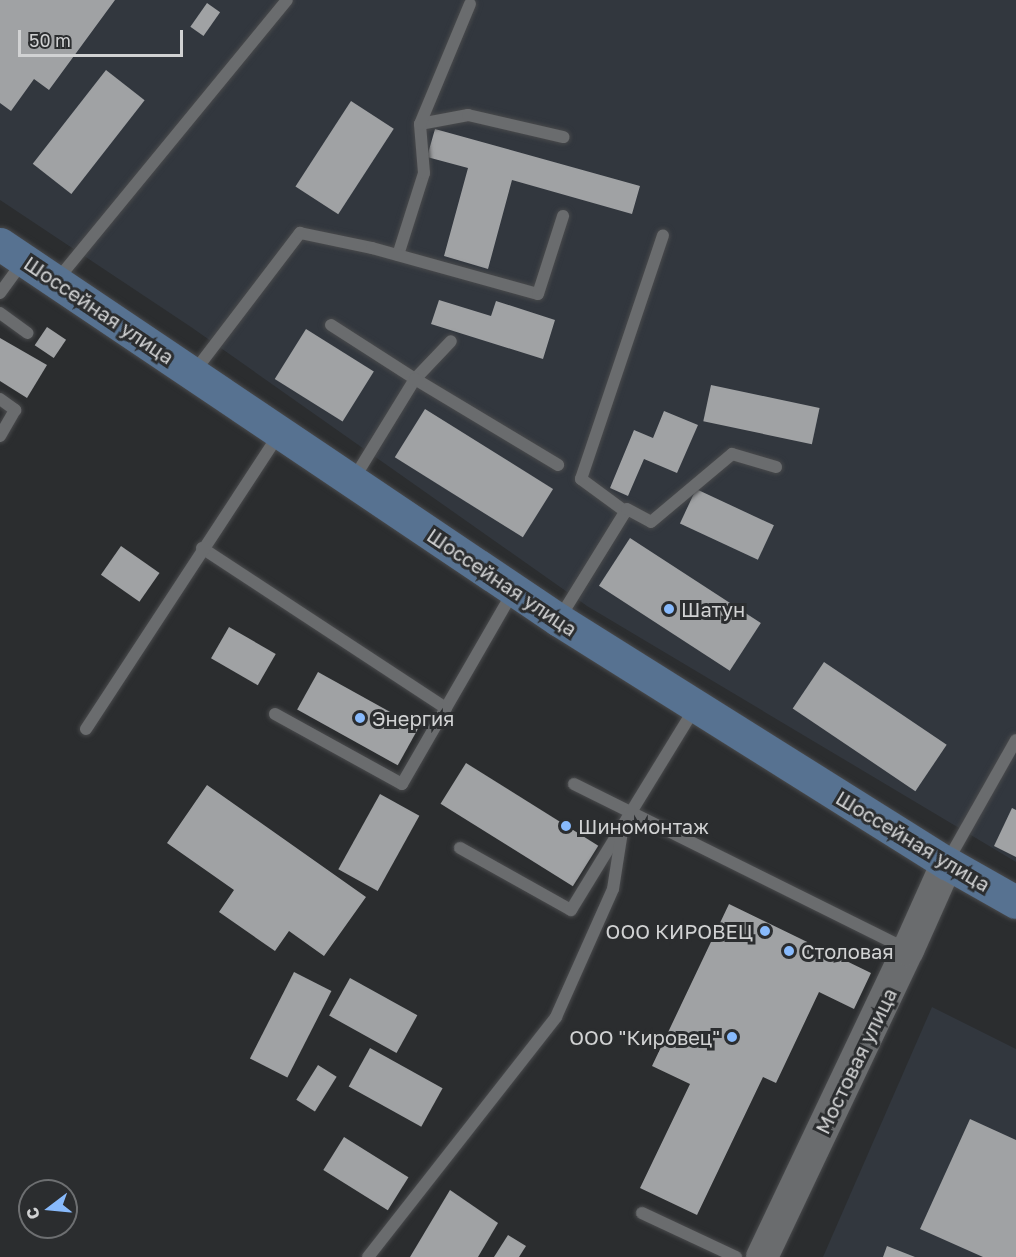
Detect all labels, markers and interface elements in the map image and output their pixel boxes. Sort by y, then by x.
scale bar [21,18,186,56]
text: 50 m [29,29,71,51]
street label: Шоссейная улица [20,251,178,369]
street label: Шоссейная улица [423,523,581,641]
place label: Шатун [681,597,745,621]
marker: Шатун [662,602,676,616]
place label: Энергия [372,706,454,730]
marker: Энергия [353,711,367,725]
street label: Шоссейная улица [832,786,994,896]
place label: Шиномонтаж [578,814,709,838]
marker: Шиномонтаж [559,819,573,833]
place label: ООО КИРОВЕЦ [606,919,753,943]
marker: ООО КИРОВЕЦ [758,924,772,938]
place label: Столовая [801,939,894,963]
marker: Столовая [782,944,796,958]
street label: Мостовая улица [810,984,902,1138]
place label: ООО "Кировец" [569,1025,720,1049]
marker: ООО "Кировец" [725,1030,739,1044]
north arrow [18,1179,78,1239]
text: С [21,1205,44,1222]

